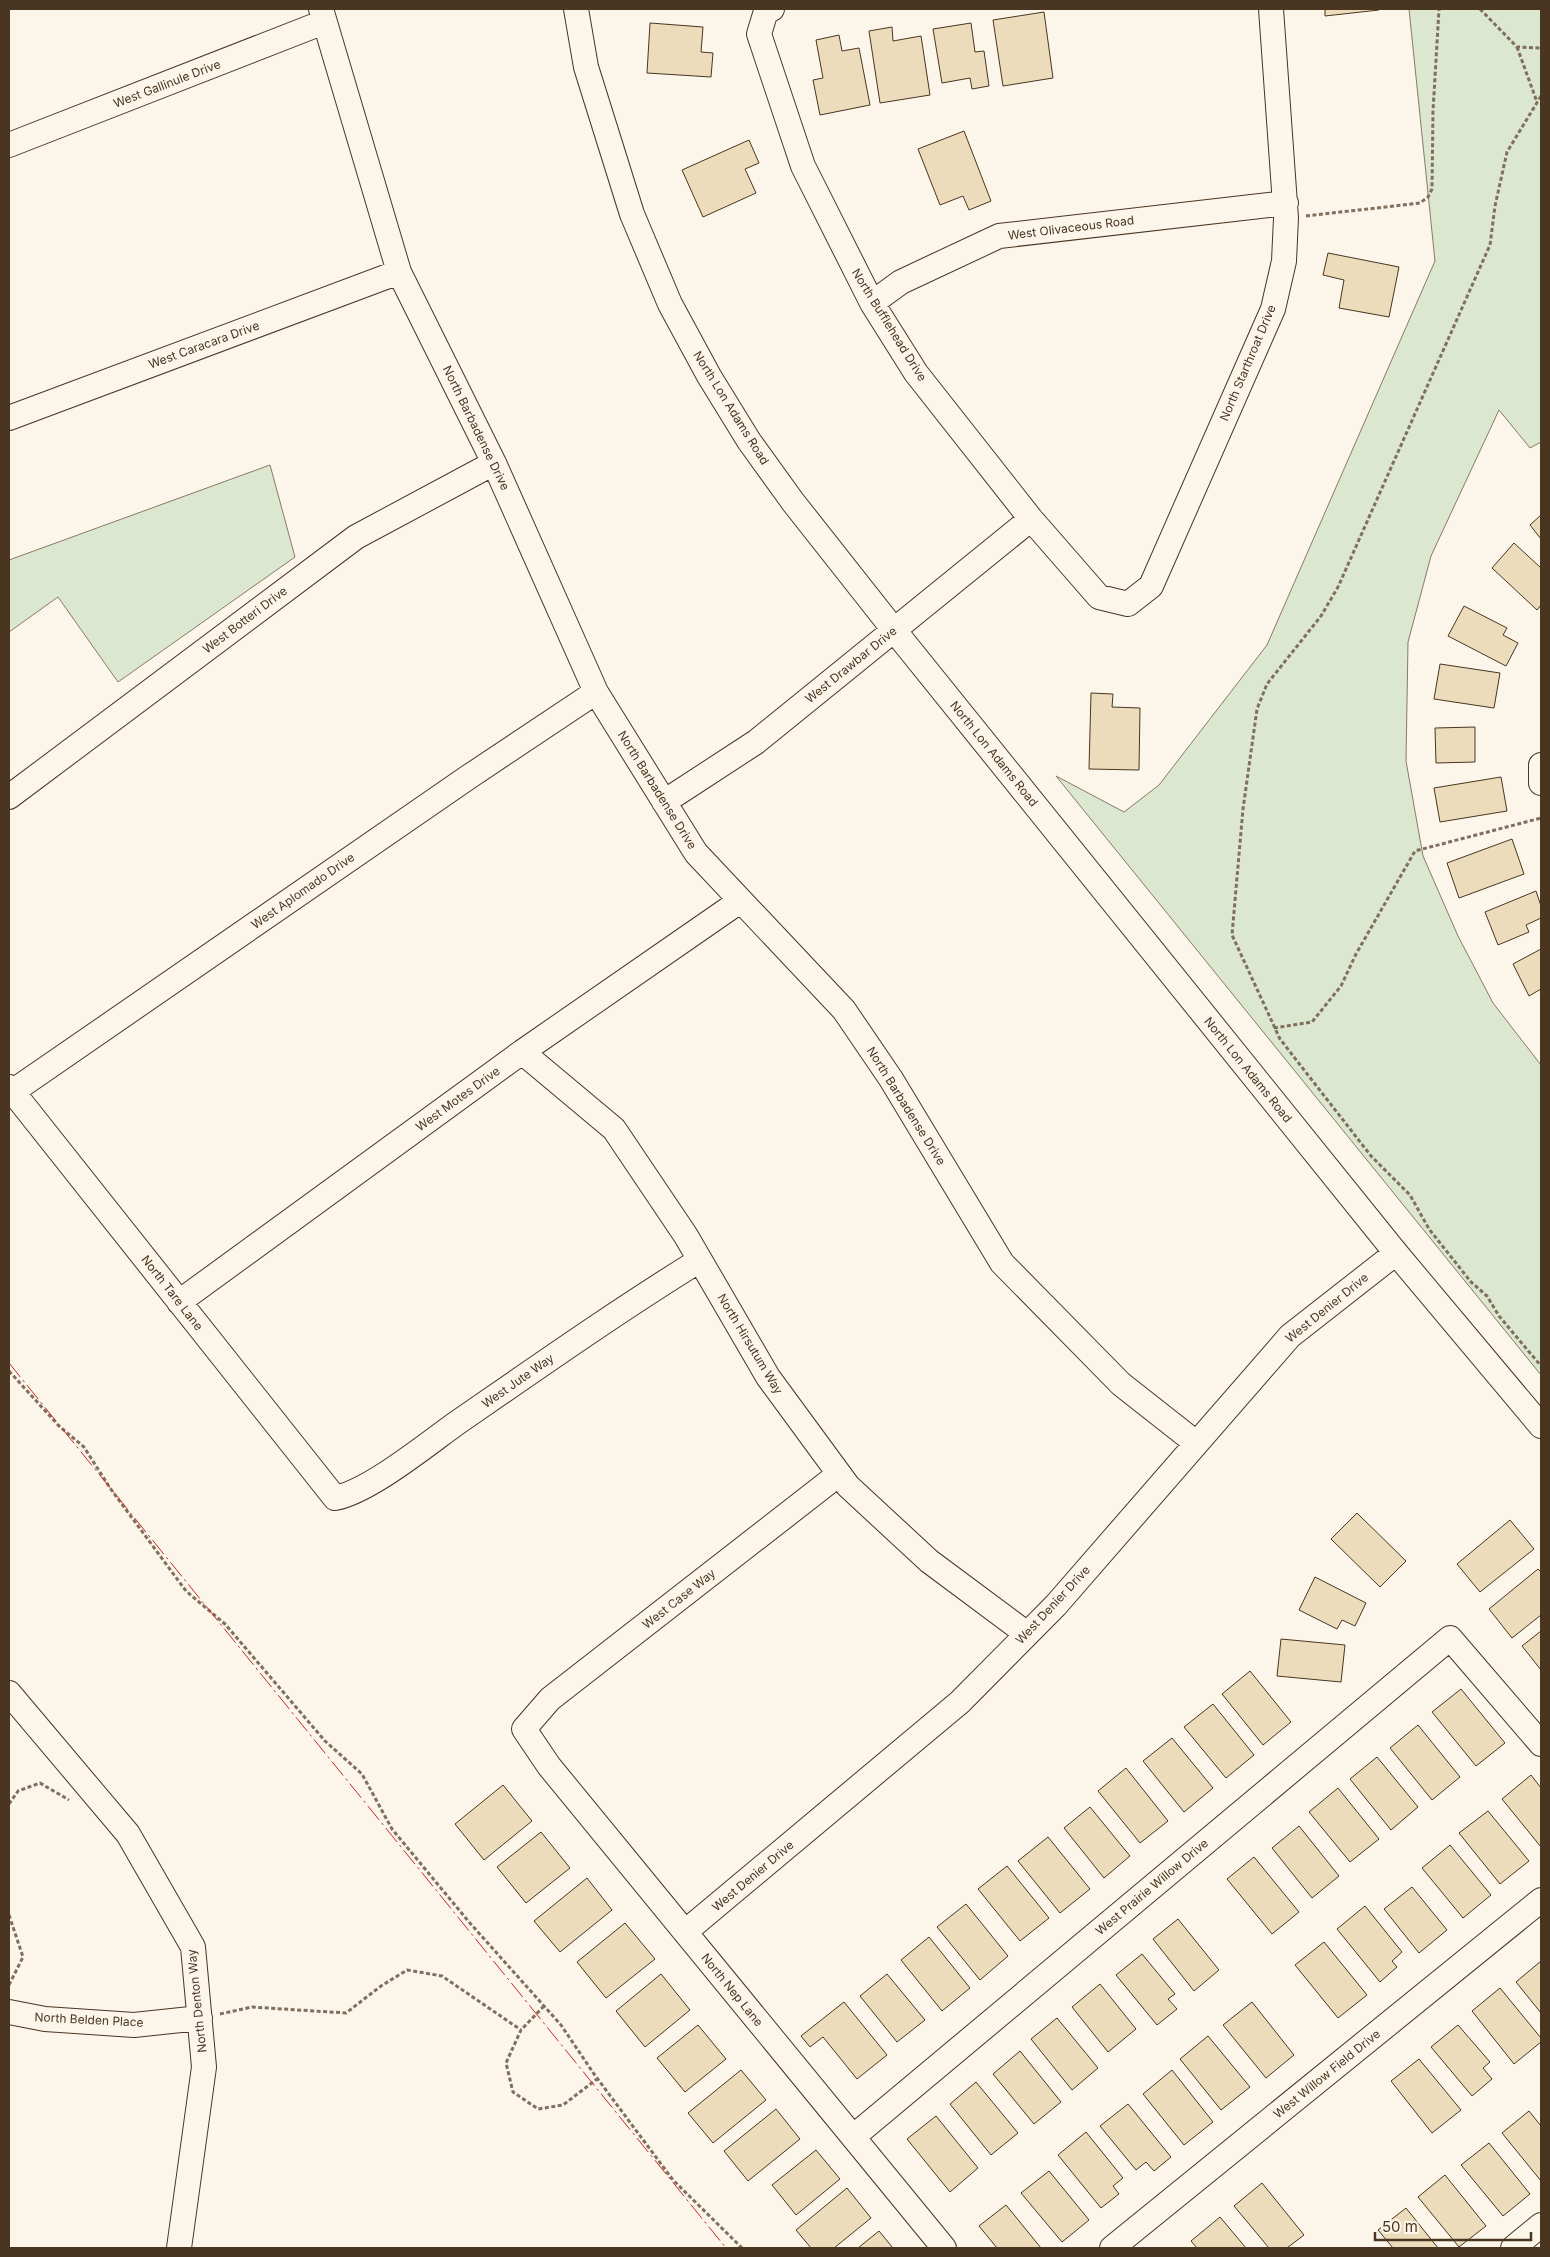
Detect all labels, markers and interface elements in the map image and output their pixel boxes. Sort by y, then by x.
street label: West Gallinule Drive [111,56,222,111]
street label: West Olivaceous Road [1007,212,1135,243]
street label: North Bufflehead Drive [849,266,930,384]
street label: North Starthroat Drive [1216,302,1279,423]
street label: West Caracara Drive [146,318,261,372]
street label: North Lon Adams Road [690,348,773,467]
street label: North Barbadense Drive [440,363,513,493]
street label: West Botteri Drive [199,583,290,656]
street label: West Drawbar Drive [802,623,899,706]
street label: North Lon Adams Road [947,698,1042,809]
street label: North Barbadense Drive [615,728,700,852]
street label: West Aplomado Drive [248,849,357,932]
street label: North Lon Adams Road [1201,1014,1296,1125]
street label: North Barbadense Drive [864,1044,949,1168]
street label: West Motes Drive [413,1063,503,1134]
street label: North Tare Lane [138,1252,206,1333]
street label: West Denier Drive [1282,1270,1371,1346]
street label: North Hirsutum Way [715,1291,786,1397]
street label: West Jute Way [479,1350,557,1411]
street label: West Denier Drive [1012,1562,1093,1647]
street label: West Case Way [639,1565,718,1632]
street label: West Prairie Willow Drive [1092,1835,1211,1938]
street label: West Denier Drive [709,1837,797,1914]
street label: North Denton Way [184,1948,209,2054]
street label: North Nep Lane [698,1950,766,2029]
street label: North Belden Place [34,2009,144,2030]
street label: West Willow Field Drive [1270,2026,1383,2121]
scale bar [1375,2210,1531,2242]
text: 50 m [1382,2217,1418,2236]

